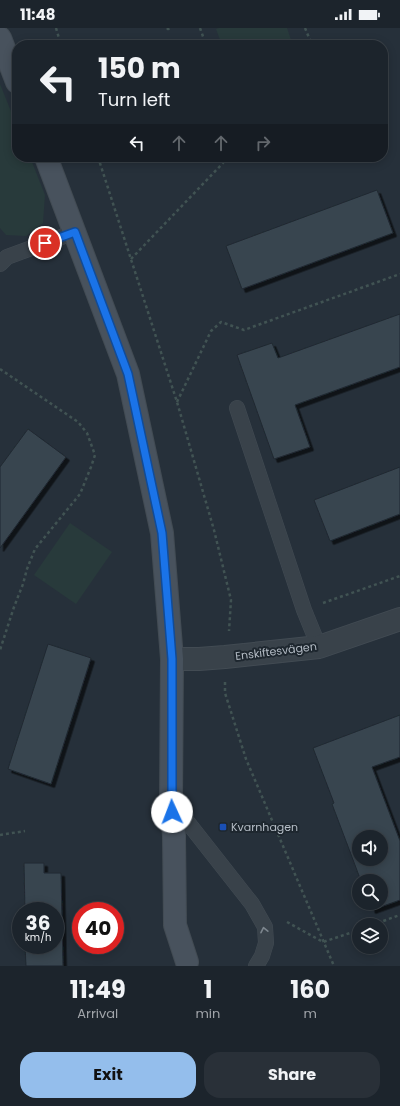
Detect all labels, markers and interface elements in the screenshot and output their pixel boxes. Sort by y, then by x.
text: 11:48 [20,4,55,25]
text: 150 m [98,49,181,88]
icon: left [32,56,84,108]
text: Turn left [98,87,170,112]
icon: left [126,132,148,154]
icon: ahead [168,132,190,154]
icon: ahead [210,132,232,154]
icon: right [252,132,274,154]
pin [28,226,62,260]
icon: arrive [34,232,56,254]
street label: Enskiftesvägen [234,638,318,664]
position arrow [151,791,193,833]
place label: Kvarnhagen [231,819,298,835]
marker: Kvarnhagen [218,822,228,832]
map controls [352,830,388,954]
button: sound [352,830,388,866]
button: search [352,874,388,910]
speed limit sign: 40 [72,902,124,954]
text: 36 [26,909,50,937]
button: layers [352,918,388,954]
one-way arrow [261,926,269,933]
text: km/h [25,930,51,945]
text: 11:49 [70,973,126,1006]
text: 1 [203,973,212,1006]
text: 160 [290,973,330,1006]
text: Arrival [77,1004,118,1023]
text: min [195,1004,220,1023]
text: m [303,1004,317,1023]
button: Exit [20,1052,196,1098]
button: Share [204,1052,380,1098]

